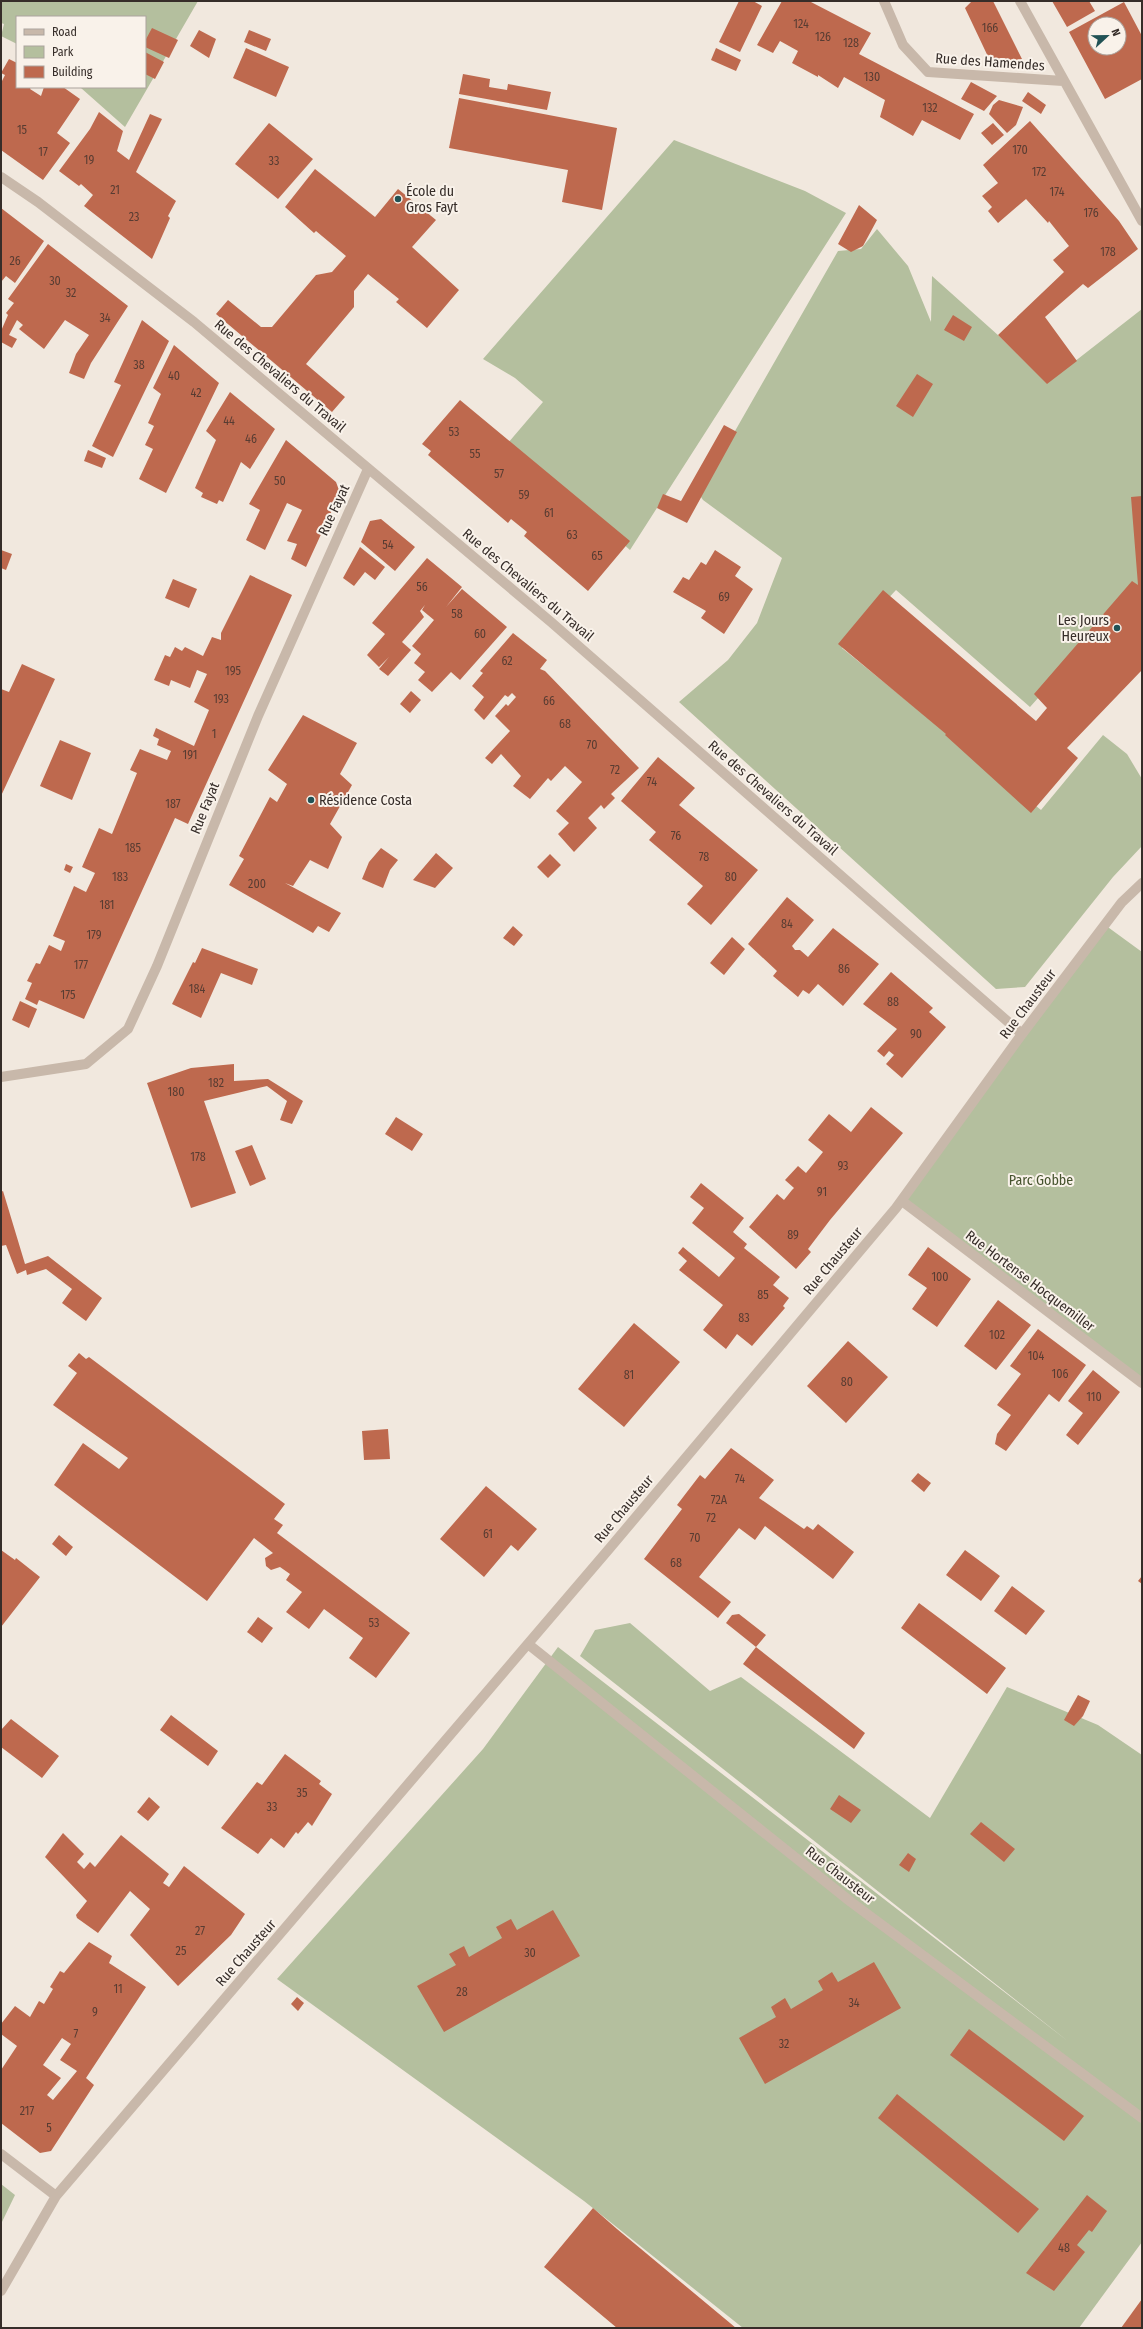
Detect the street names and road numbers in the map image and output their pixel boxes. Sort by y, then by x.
street label: Rue des Hamendes [935,50,1045,74]
street label: Rue des Chevaliers du Travail [211,316,349,436]
street label: Rue Fayat [315,481,353,538]
street label: Rue des Chevaliers du Travail [459,525,597,645]
street label: Rue des Chevaliers du Travail [705,737,842,859]
street label: Rue Fayat [187,779,223,836]
street label: Rue Chausteur [996,966,1060,1042]
street label: Rue Chausteur [800,1224,866,1298]
street label: Rue Hortense Hocquemiller [962,1227,1098,1335]
street label: Rue Chausteur [591,1472,657,1546]
street label: Rue Chausteur [802,1843,878,1907]
street label: Rue Chausteur [212,1916,280,1990]

